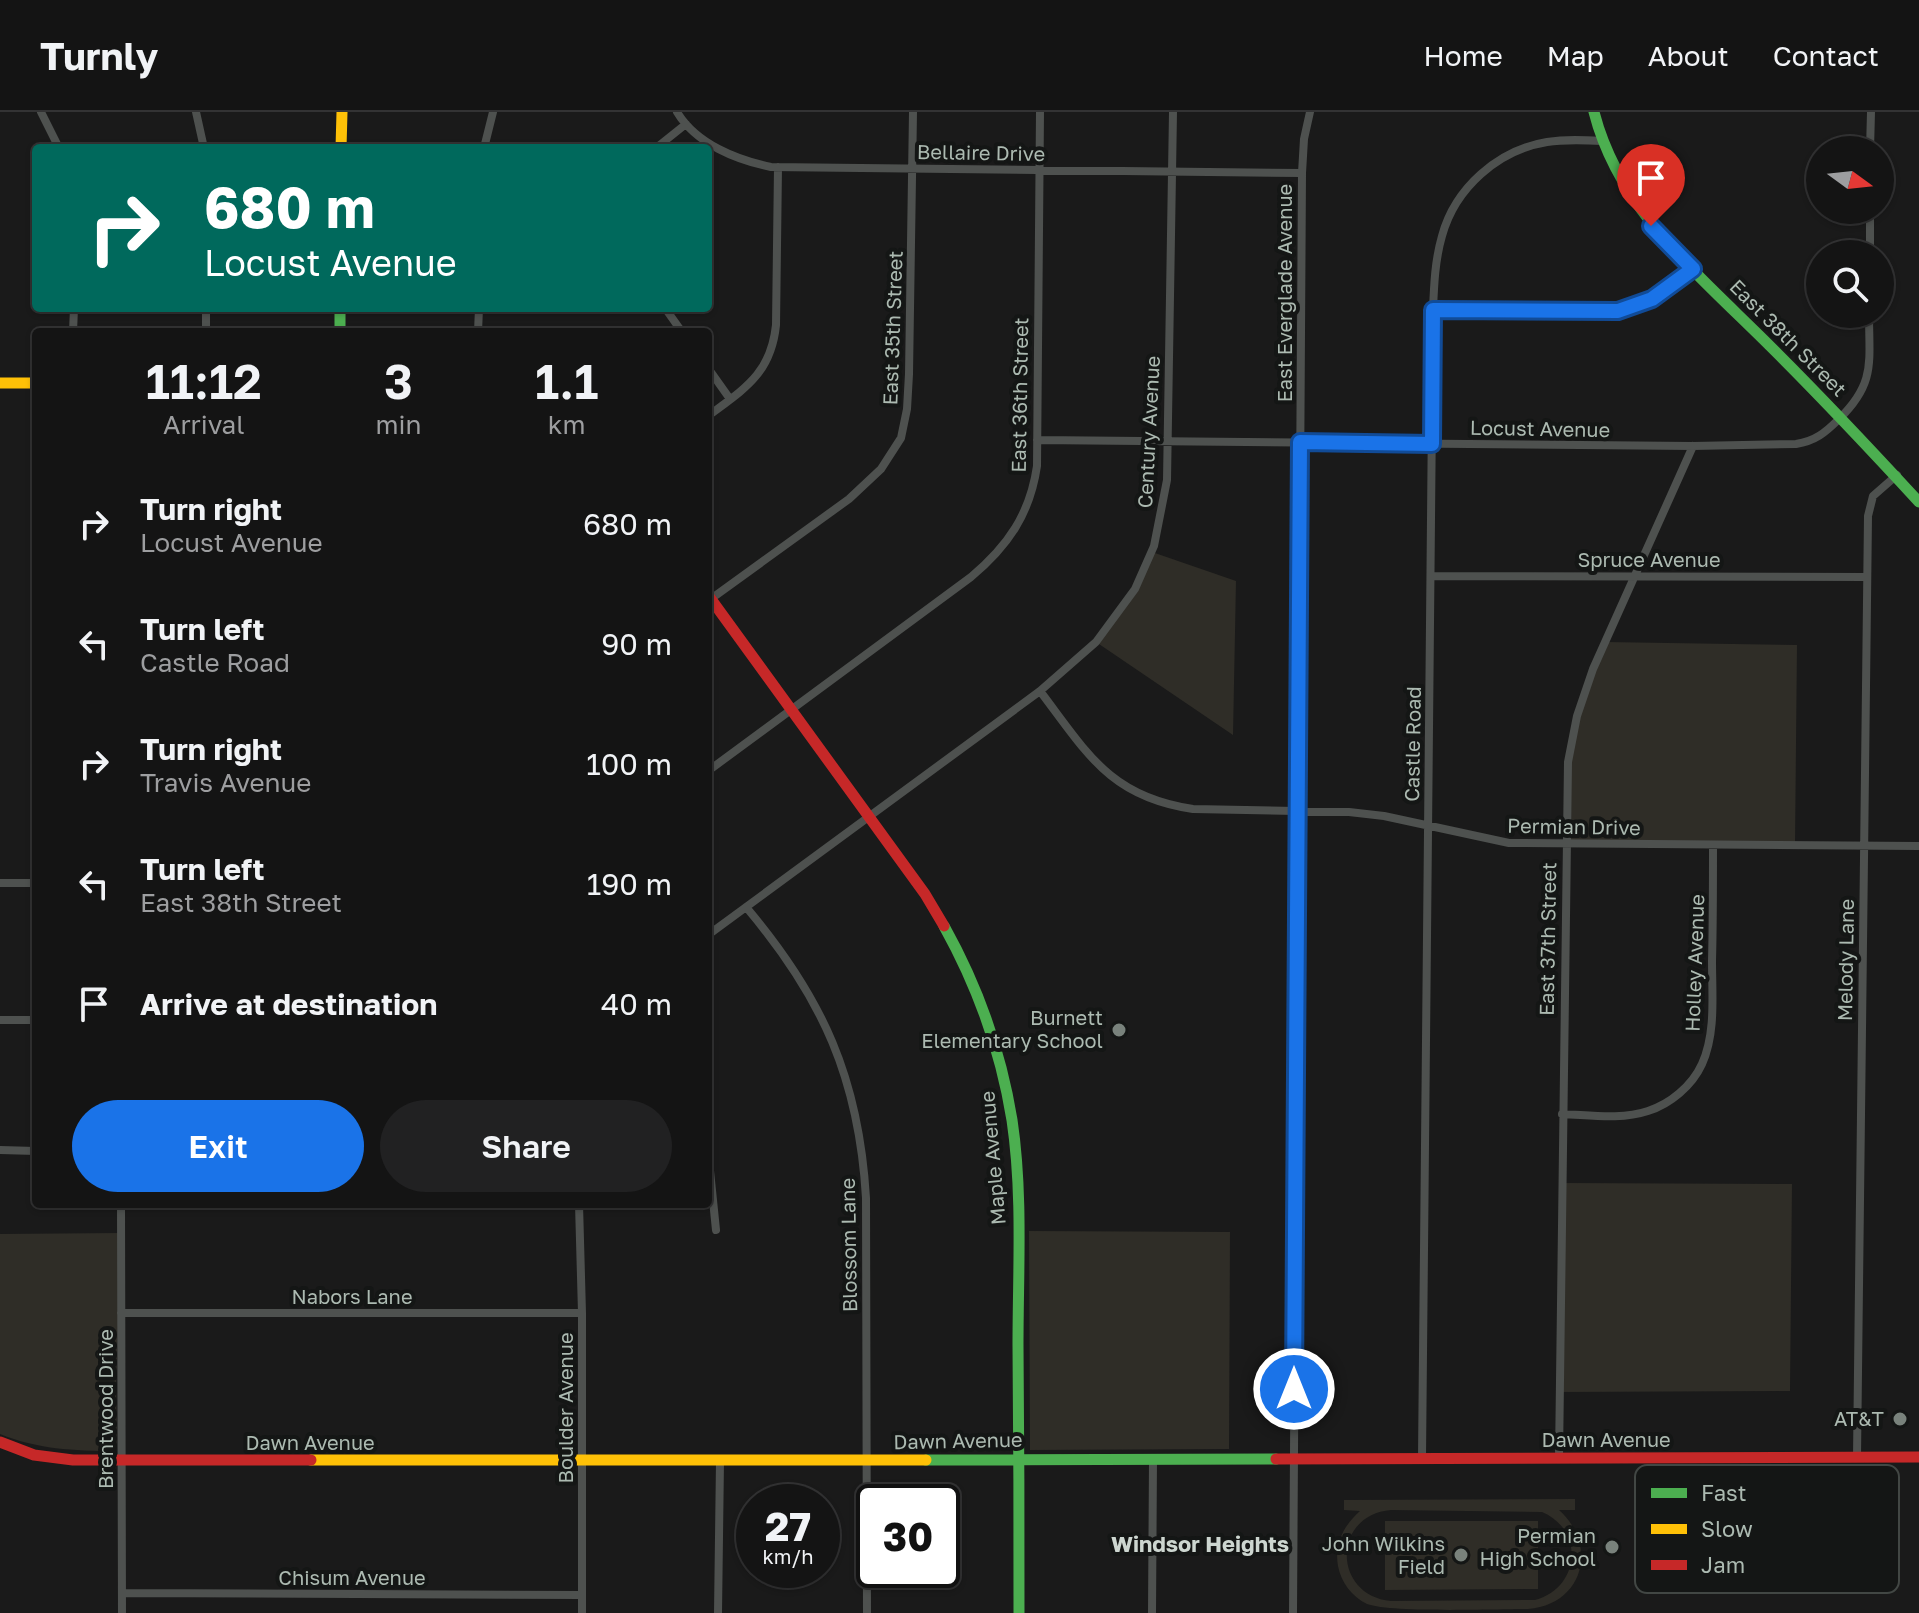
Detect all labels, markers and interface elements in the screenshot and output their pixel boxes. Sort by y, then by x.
text: Turnly [40,33,158,78]
text: Home [1424,39,1503,72]
text: Map [1547,39,1604,72]
text: About [1648,39,1729,72]
text: Contact [1773,39,1879,72]
north arrow [1806,136,1894,224]
map controls [1806,136,1894,328]
street label: Bellaire Drive [917,139,1045,165]
pin [1617,144,1685,226]
icon: arrive [1629,156,1673,200]
text: 680 m [204,173,375,240]
icon: right [72,176,176,280]
street label: East Everglade Avenue [1272,184,1296,402]
button: search [1806,240,1894,328]
text: Locust Avenue [204,241,457,284]
street label: East 35th Street [877,250,907,406]
street label: East 38th Street [1725,274,1852,401]
street label: East 36th Street [1006,317,1032,473]
text: 11:12 [146,352,262,410]
text: 3 [384,352,413,410]
text: 1.1 [535,352,598,410]
street label: Century Avenue [1132,355,1164,509]
text: Arrival [163,409,244,440]
text: min [375,409,421,440]
text: km [548,409,586,440]
street label: Locust Avenue [1470,415,1610,441]
text: Turn right [140,491,282,527]
icon: right [72,502,116,546]
text: 680 m [583,506,672,542]
text: Locust Avenue [140,527,323,558]
street label: Spruce Avenue [1577,547,1721,571]
text: Turn left [140,611,265,647]
icon: left [72,622,116,666]
text: 90 m [601,626,672,662]
text: Castle Road [140,647,290,678]
street label: Castle Road [1399,686,1425,802]
text: Turn right [140,731,282,767]
icon: right [72,742,116,786]
text: 100 m [586,746,672,782]
text: Travis Avenue [140,767,311,798]
street label: Permian Drive [1507,813,1641,839]
text: Turn left [140,851,265,887]
icon: left [72,862,116,906]
street label: East 37th Street [1534,862,1560,1016]
text: 190 m [587,866,672,902]
text: East 38th Street [140,887,342,918]
street label: Holley Avenue [1680,894,1708,1032]
street label: Melody Lane [1832,899,1858,1021]
icon: arrive [72,982,116,1026]
text: Arrive at destination [140,986,437,1022]
text: 40 m [601,986,672,1022]
place label: Burnett Elementary School [921,1005,1103,1052]
marker: Burnett Elementary School [1110,1021,1128,1039]
street label: Maple Avenue [974,1090,1010,1226]
button: Exit [72,1100,364,1192]
button: Share [380,1100,672,1192]
street label: Blossom Lane [835,1178,861,1312]
street label: Nabors Lane [292,1284,413,1308]
street label: Brentwood Drive [93,1329,117,1489]
street label: Boulder Avenue [553,1333,577,1484]
position arrow [1252,1347,1336,1431]
place label: AT&T [1834,1406,1884,1430]
marker: AT&T [1891,1410,1909,1428]
street label: Dawn Avenue [893,1427,1023,1453]
street label: Dawn Avenue [1541,1427,1671,1451]
street label: Dawn Avenue [245,1430,375,1454]
legend [1635,1465,1899,1593]
text: Fast [1701,1479,1747,1506]
speed limit sign: 30 [856,1484,960,1588]
text: 27 [765,1502,811,1550]
text: Slow [1701,1515,1753,1542]
place label: Permian High School [1479,1523,1596,1570]
district label: Windsor Heights [1111,1530,1289,1557]
place label: John Wilkins Field [1322,1531,1445,1578]
marker: Permian High School [1603,1538,1621,1556]
text: km/h [763,1544,813,1568]
marker: John Wilkins Field [1452,1546,1470,1564]
text: Jam [1701,1551,1745,1578]
street label: Chisum Avenue [278,1565,426,1589]

